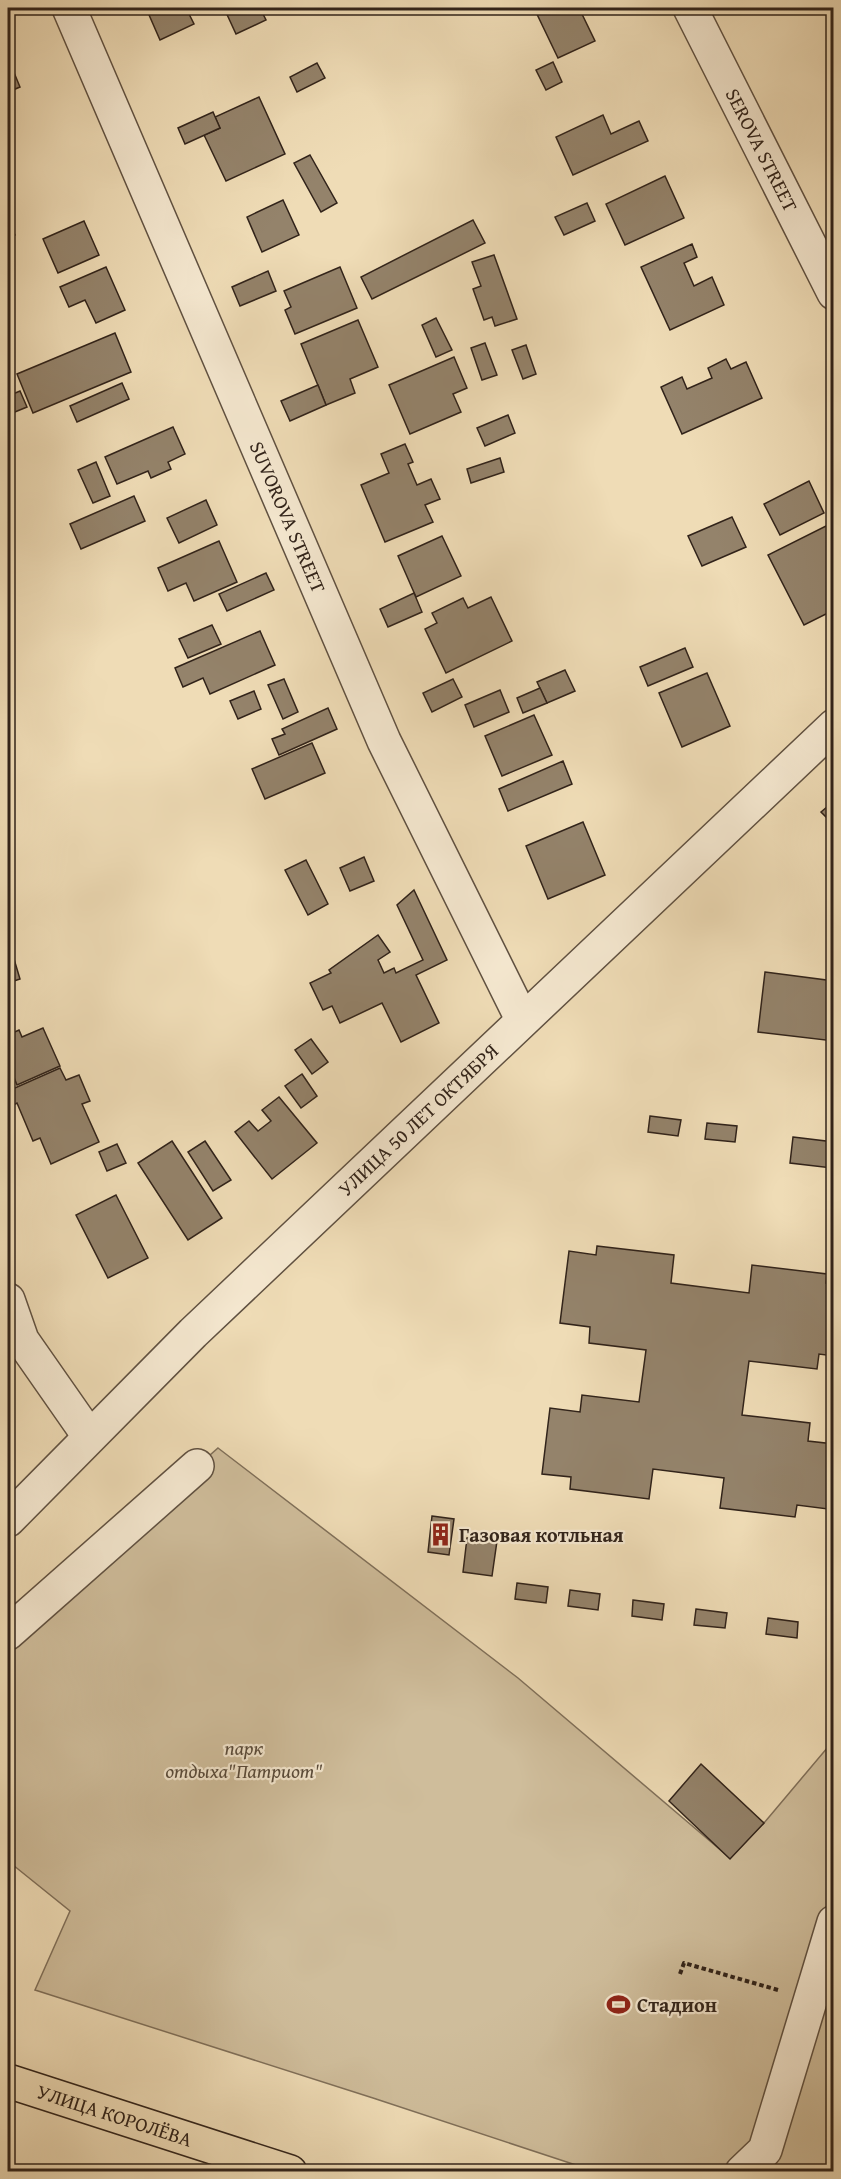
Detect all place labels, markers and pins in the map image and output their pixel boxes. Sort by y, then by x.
place label: Газовая котльная [459,1520,624,1549]
building icon: Газовая котльная [428,1522,454,1548]
place label: Стадион [637,1990,717,2019]
sports icon: Стадион [606,1992,632,2018]

